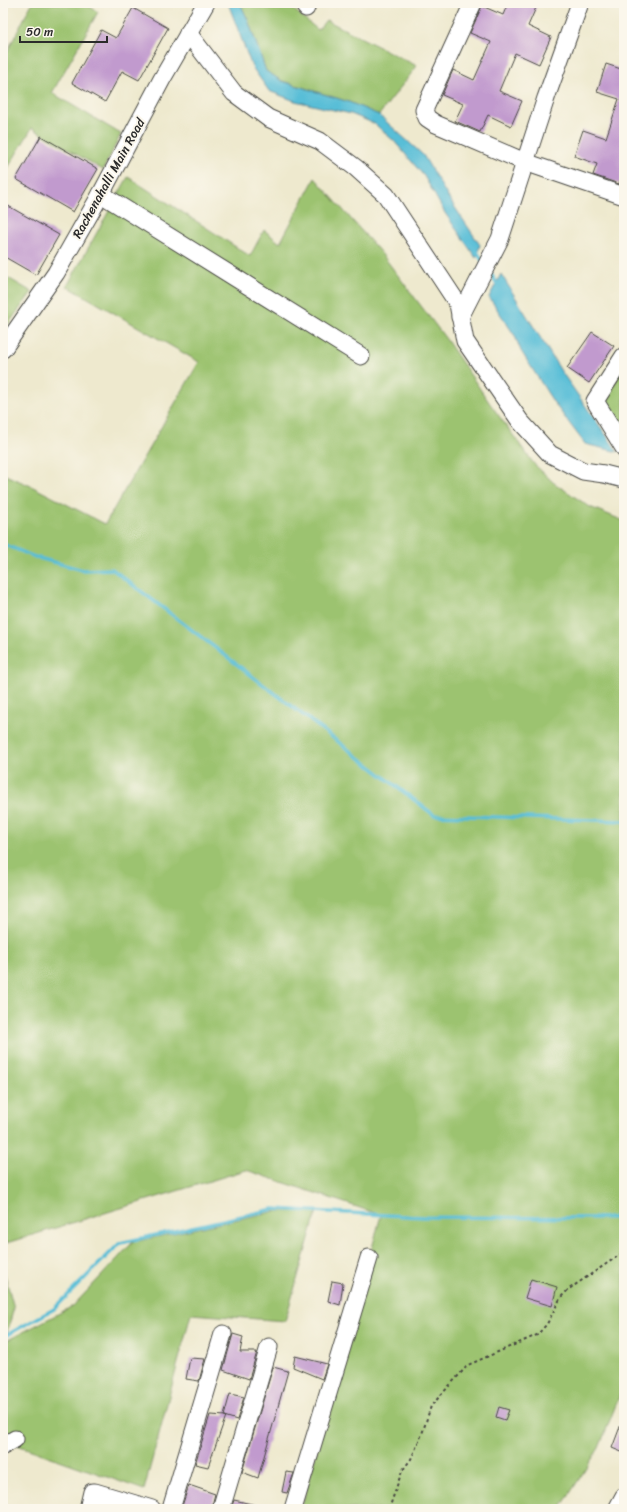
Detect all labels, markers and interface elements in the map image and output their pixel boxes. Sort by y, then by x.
scale bar [20,18,107,44]
text: 50 m [26,21,53,43]
street label: Rachenahalli Main Road [66,113,152,243]

